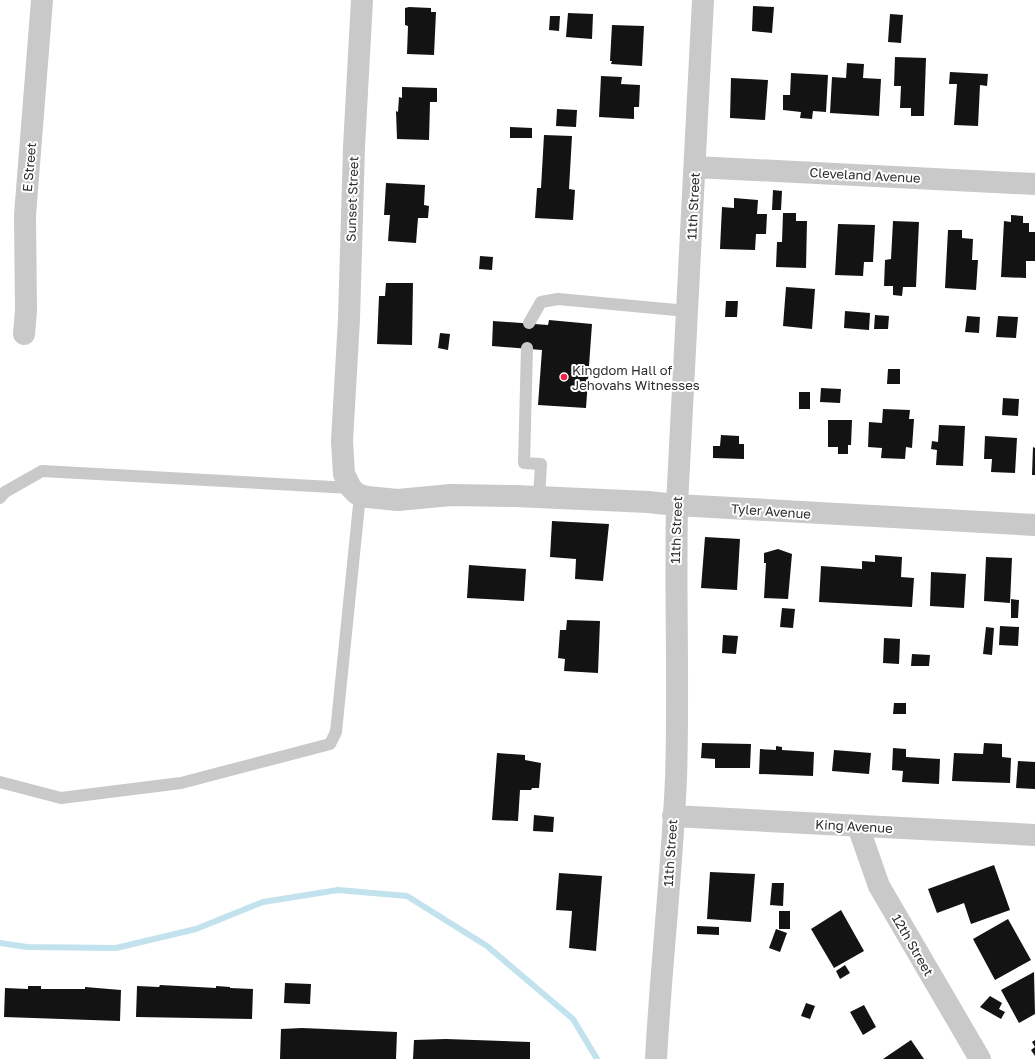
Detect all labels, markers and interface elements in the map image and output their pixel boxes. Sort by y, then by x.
street label: E Street [19,142,39,192]
street label: Sunset Street [343,156,361,242]
street label: Cleveland Avenue [809,164,921,186]
street label: 11th Street [683,172,703,240]
place label: Kingdom Hall of Jehovahs Witnesses [572,362,700,393]
marker: Kingdom Hall of Jehovahs Witnesses [559,372,569,382]
street label: 11th Street [667,496,685,564]
street label: Tyler Avenue [730,500,812,522]
street label: King Avenue [815,816,893,836]
street label: 11th Street [660,819,680,887]
street label: 12th Street [889,911,937,979]

